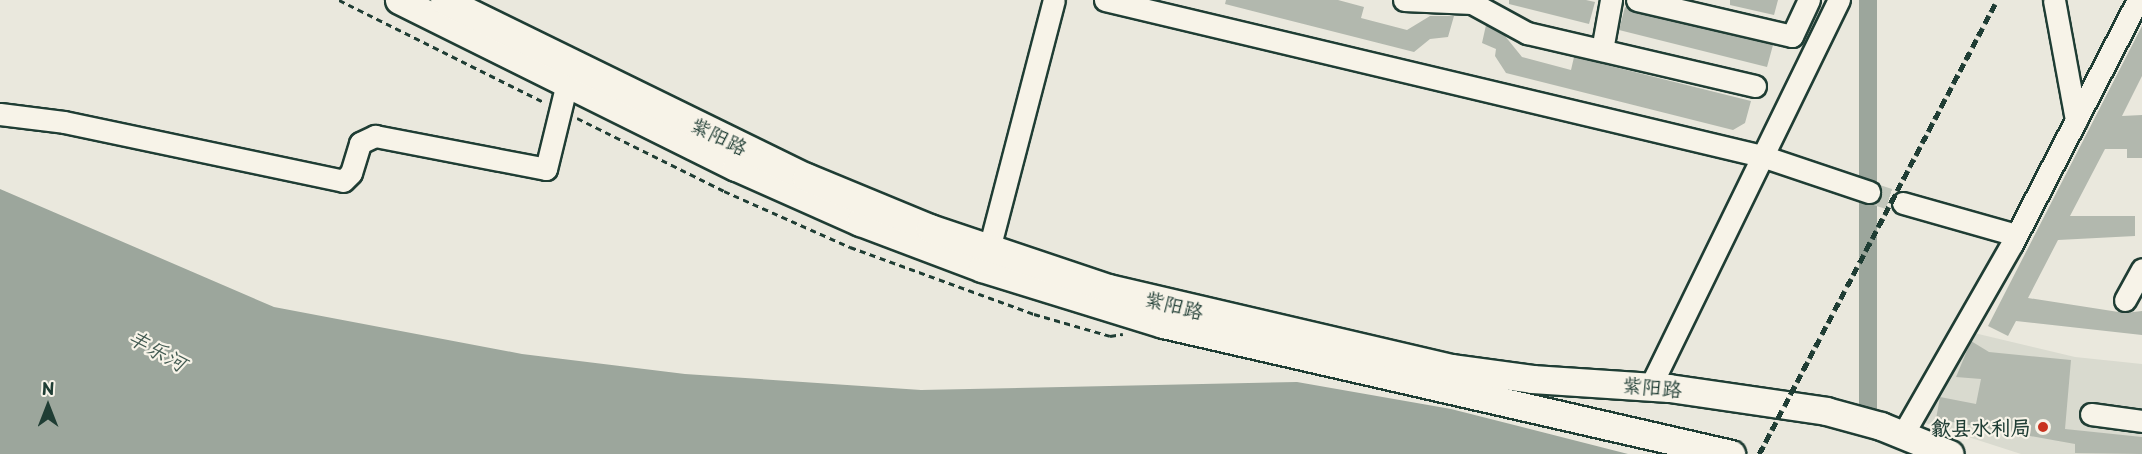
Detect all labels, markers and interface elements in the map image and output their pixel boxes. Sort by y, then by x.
street label: 紫阳路 [687,112,751,160]
street label: 紫阳路 [1142,286,1206,324]
water label: 丰乐河 [124,323,192,375]
street label: 紫阳路 [1621,372,1683,402]
north arrow [18,376,78,436]
text: N [42,376,54,400]
place label: 歙县水利局 [1931,415,2031,439]
marker: 歙县水利局 [2036,420,2050,434]

